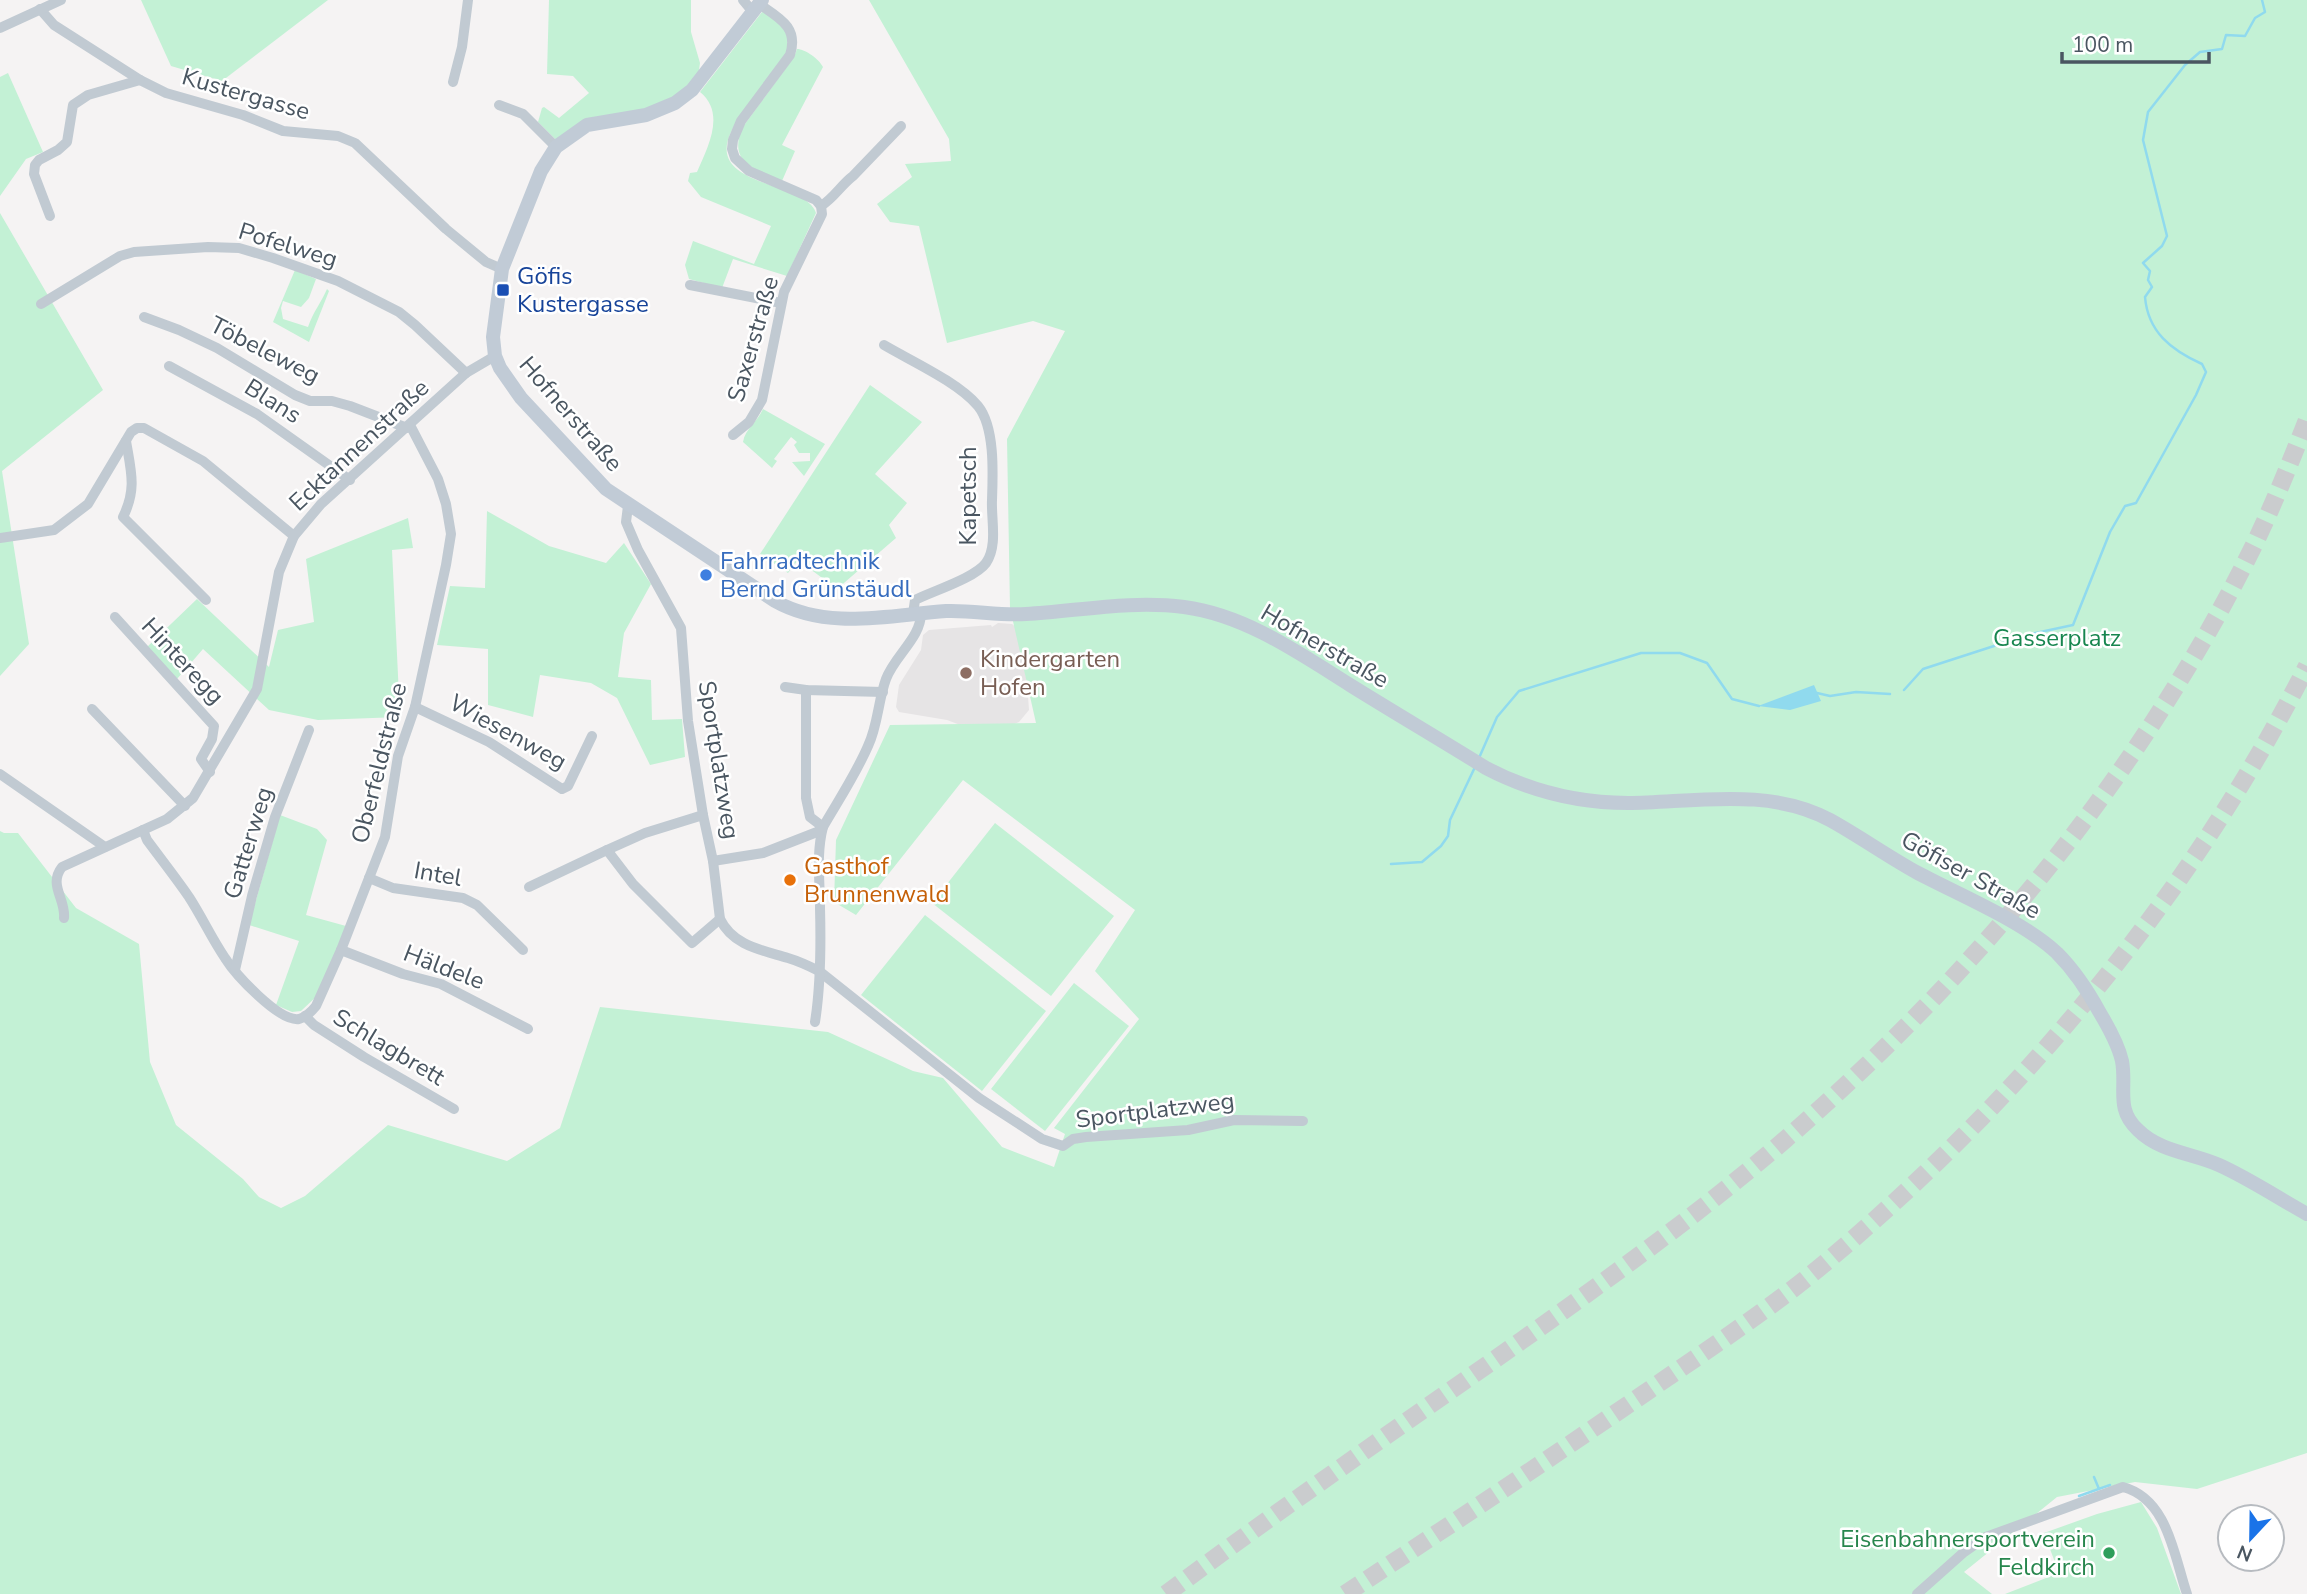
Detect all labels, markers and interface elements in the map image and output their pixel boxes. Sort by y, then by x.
scale bar [2062,21,2209,65]
text: 100 m [2072,31,2133,59]
street label: Kustergasse [178,60,314,128]
street label: Pofelweg [235,215,341,275]
place label: Göfis Kustergasse [517,260,649,320]
street label: Saxerstraße [720,272,786,406]
marker: Göfis Kustergasse [495,282,511,298]
street label: Töbeleweg [205,309,325,391]
street label: Hofnerstraße [512,350,630,478]
street label: Blans [239,371,307,431]
street label: Ecktannenstraße [282,372,436,518]
street label: Kapetsch [952,446,984,546]
place label: Fahrradtechnik Bernd Grünstäudl [720,545,912,605]
marker: Fahrradtechnik Bernd Grünstäudl [698,567,714,583]
street label: Hofnerstraße [1255,596,1395,696]
street label: Hinteregg [135,611,231,711]
park label: Gasserplatz [1993,622,2121,654]
place label: Kindergarten Hofen [980,643,1120,703]
marker: Kindergarten Hofen [958,665,974,681]
street label: Oberfeldstraße [344,679,414,847]
street label: Sportplatzweg [691,679,747,841]
street label: Wiesenweg [444,687,572,777]
street label: Gatterweg [216,783,280,903]
street label: Göfiser Straße [1895,823,2047,927]
place label: Gasthof Brunnenwald [804,850,949,910]
street label: Intel [412,854,464,894]
marker: Gasthof Brunnenwald [782,872,798,888]
street label: Häldele [399,937,489,997]
street label: Schlagbrett [327,1001,451,1093]
street label: Sportplatzweg [1074,1084,1236,1136]
north arrow [2216,1503,2286,1573]
place label: Eisenbahnersportverein Feldkirch [1840,1523,2095,1583]
text: N [2234,1538,2256,1568]
marker: Eisenbahnersportverein Feldkirch [2101,1545,2117,1561]

